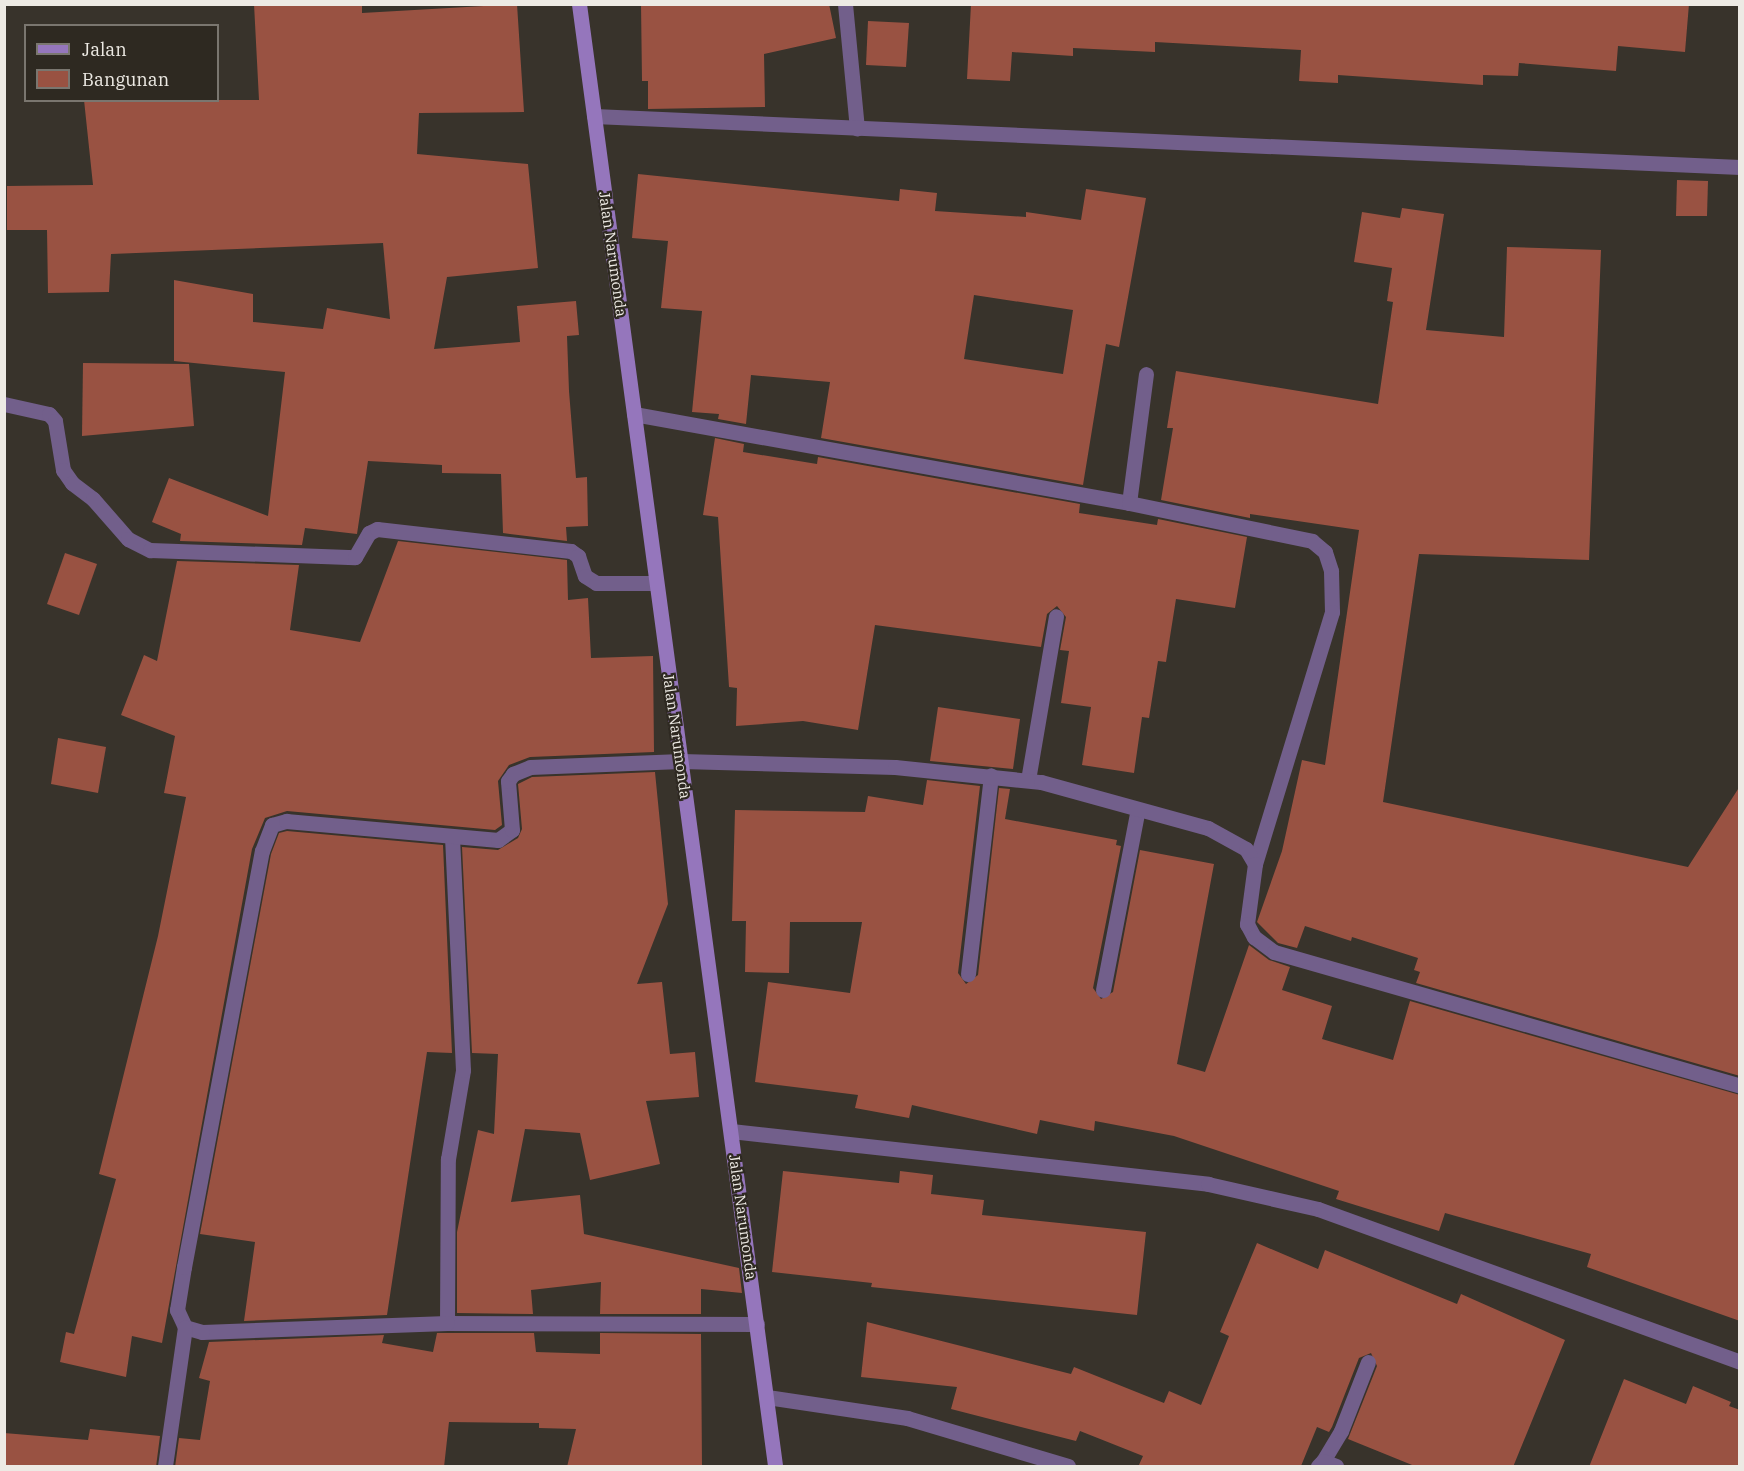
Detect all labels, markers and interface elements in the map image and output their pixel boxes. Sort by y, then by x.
legend [24,24,219,102]
text: Jalan [82,38,127,61]
text: Bangunan [82,68,169,91]
street label: Jalan Narumonda [595,190,631,318]
street label: Jalan Narumonda [659,672,695,800]
street label: Jalan Narumonda [725,1153,761,1281]

